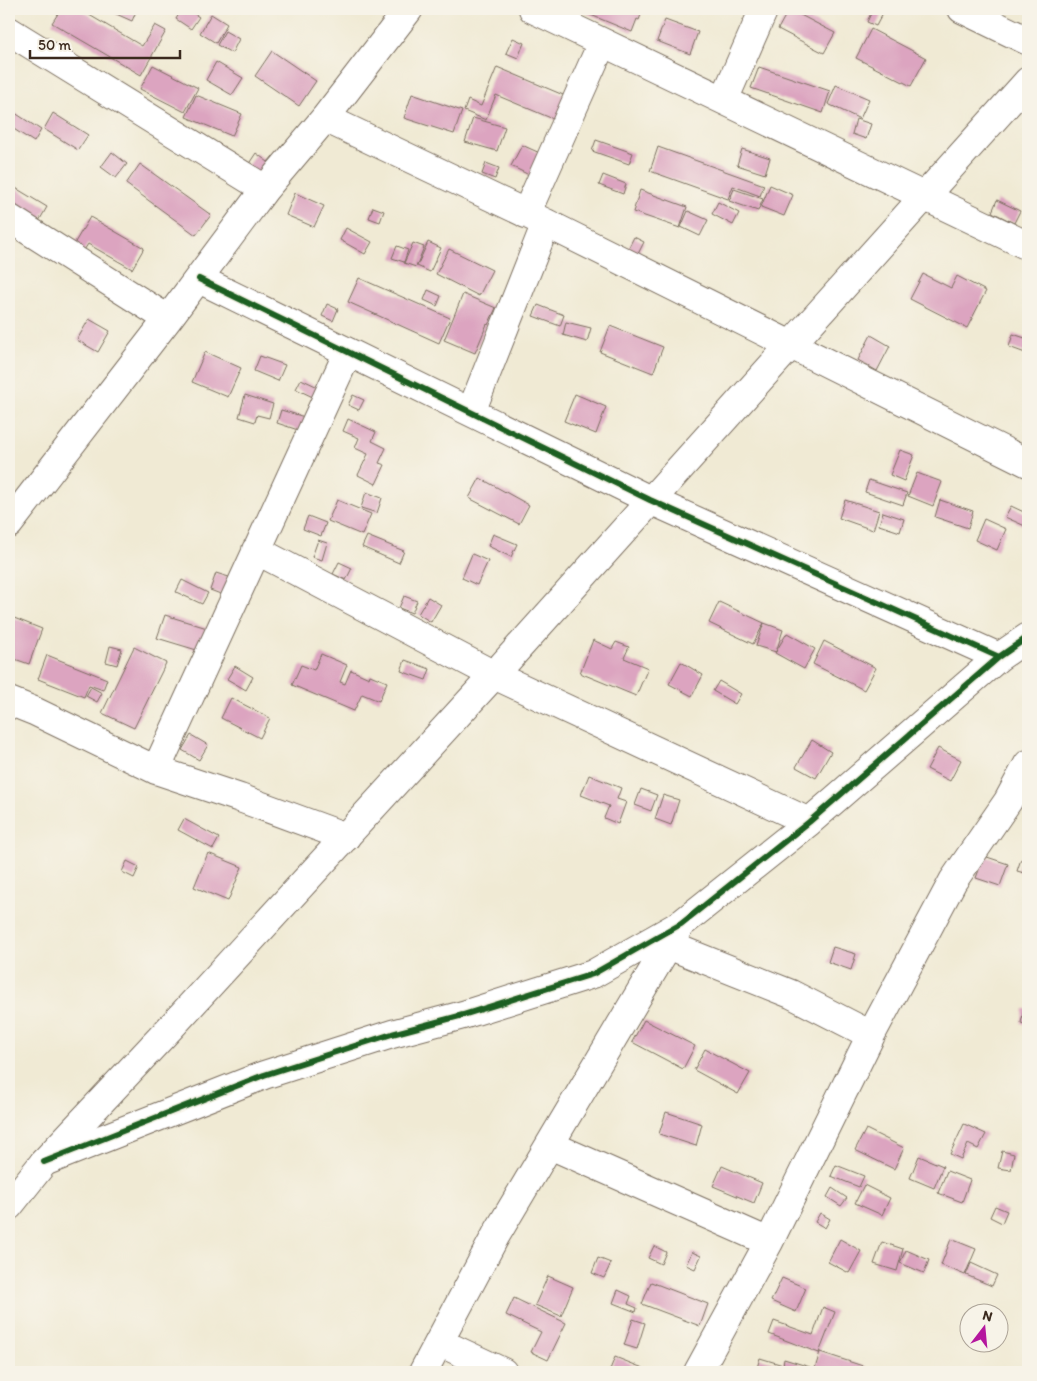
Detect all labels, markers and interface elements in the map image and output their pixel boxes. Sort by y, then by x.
scale bar [30,28,180,60]
text: 50 m [38,36,71,54]
north arrow [960,1304,1010,1354]
text: N [981,1307,994,1325]

